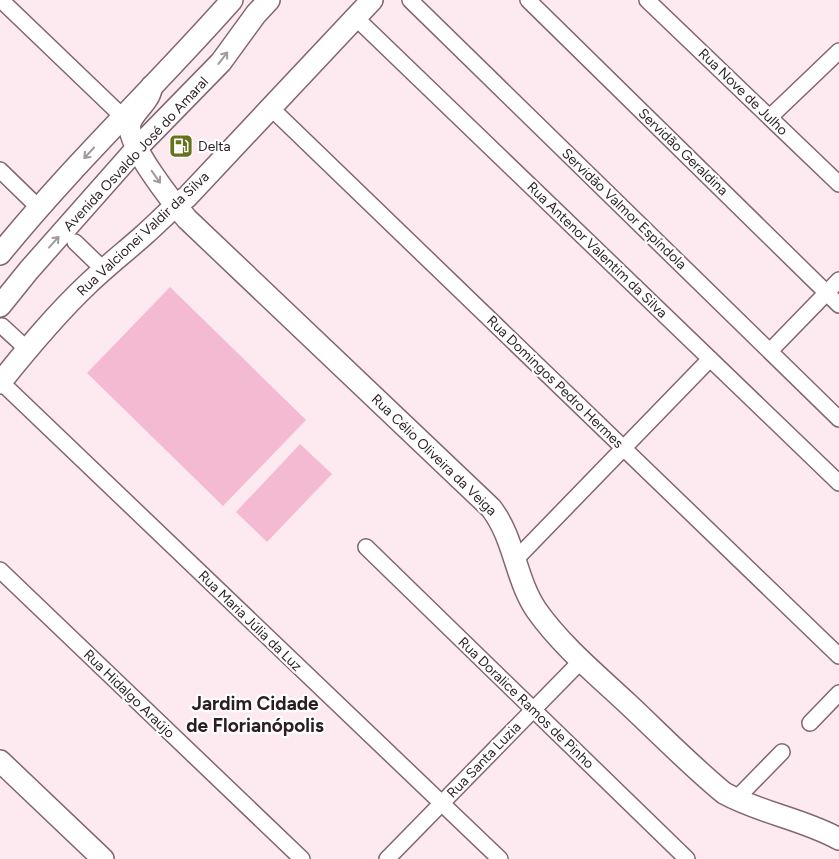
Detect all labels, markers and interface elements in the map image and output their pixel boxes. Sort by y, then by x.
street label: Rua Nove de Julho [695,45,791,139]
one-way arrow [218,52,229,65]
street label: Avenida Osvaldo José do Amaral [60,73,212,235]
street label: Servidão Geraldina [635,105,731,199]
fuel station icon: Delta [168,133,194,159]
place label: Delta [198,138,231,155]
street label: Servidão Valmor Espíndola [558,145,690,273]
one-way arrow [83,147,95,159]
street label: Rua Valcionei Valdir da Silva [73,168,213,300]
one-way arrow [151,170,161,184]
street label: Rua Antenor Valentim da Silva [523,179,671,321]
one-way arrow [48,236,60,249]
street label: Rua Domingos Pedro Hermes [483,312,627,452]
street label: Rua Célio Oliveira da Veiga [368,391,500,519]
street label: Rua Maria Júlia da Luz [195,567,305,675]
street label: Rua Doralice Ramos de Pinho [455,634,597,772]
street label: Rua Hidalgo Araújo [80,646,178,742]
district label: Jardim Cidade de Florianópolis [186,692,324,737]
street label: Rua Santa Luzia [444,719,524,801]

